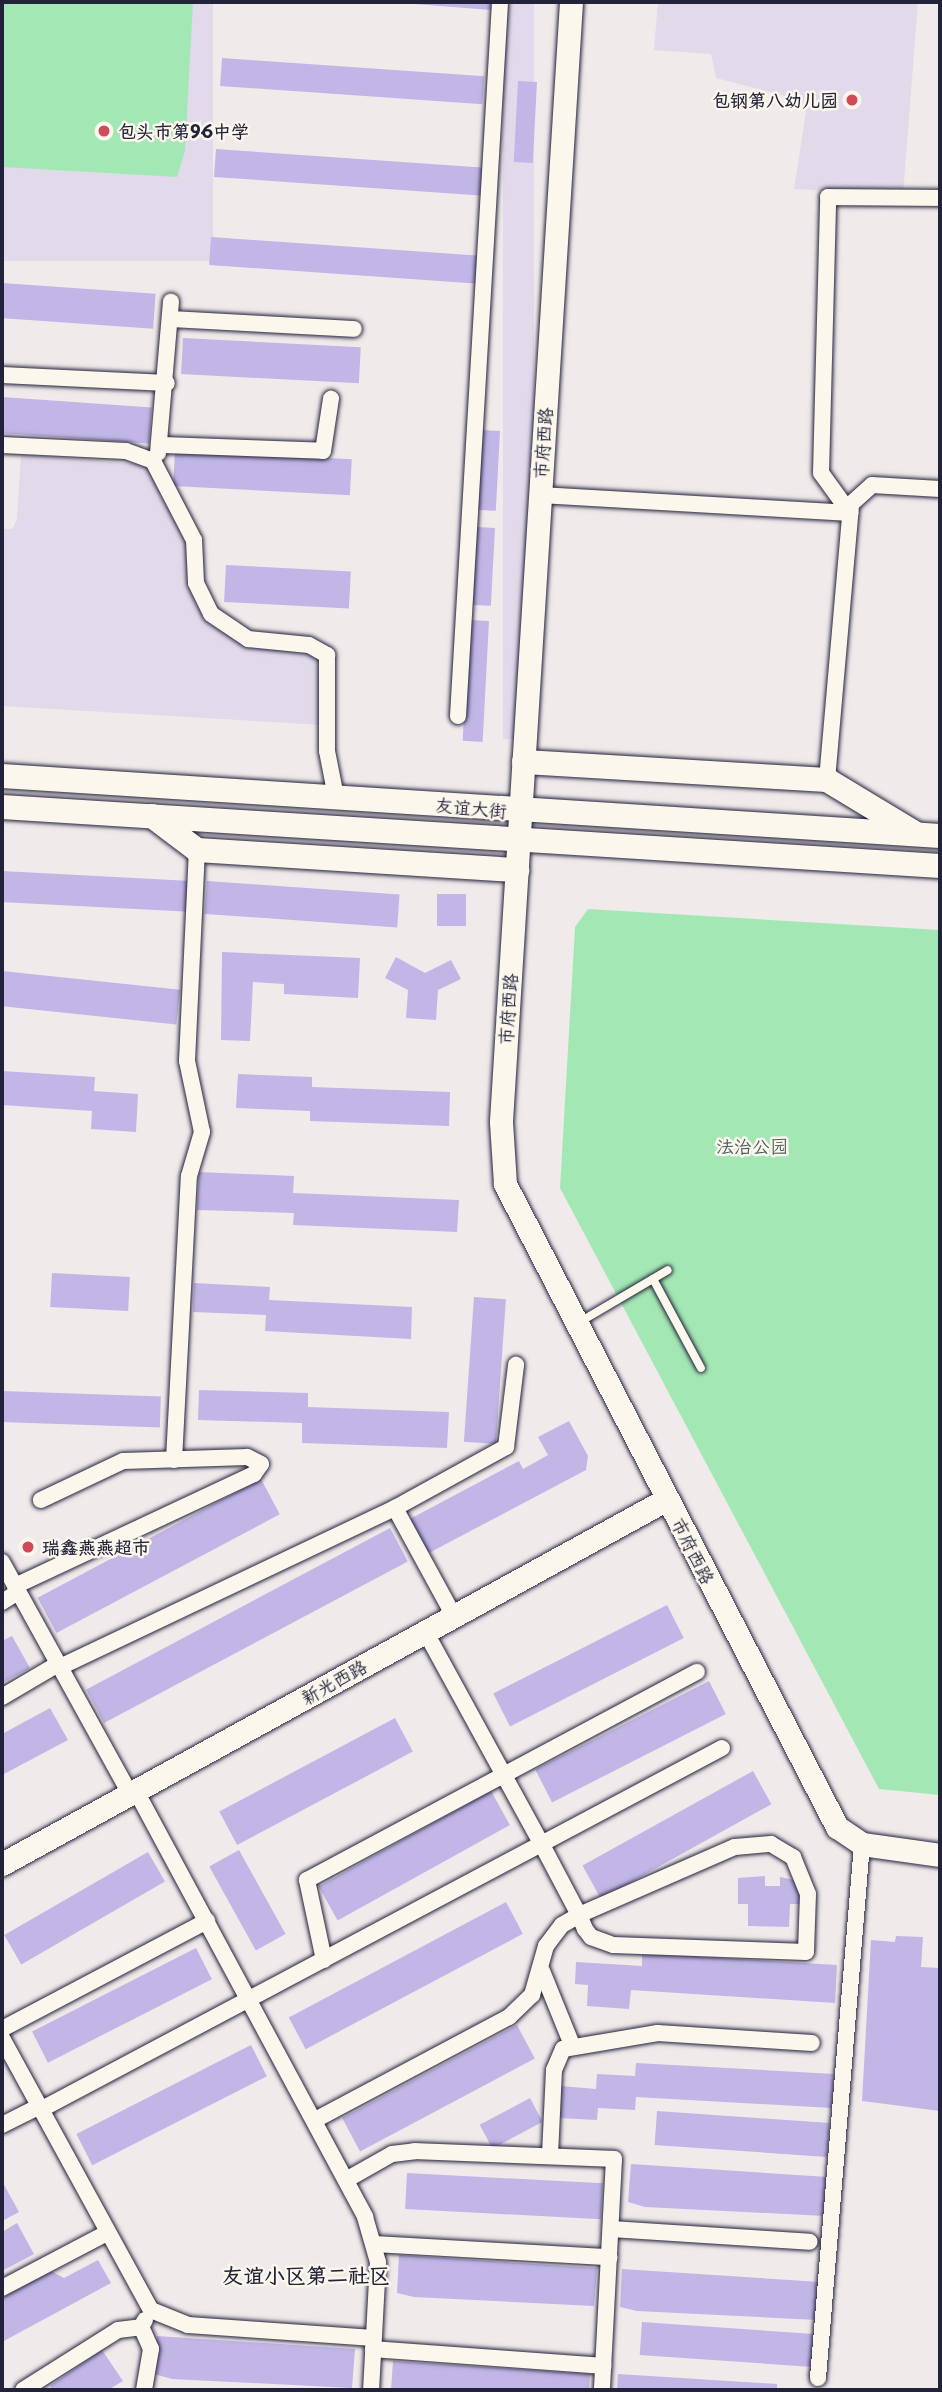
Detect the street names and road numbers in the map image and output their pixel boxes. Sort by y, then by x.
street label: 市府西路 [530,406,556,480]
street label: 友谊大街 [434,794,508,822]
street label: 市府西路 [495,972,521,1046]
street label: 市府西路 [667,1514,719,1588]
street label: 新光西路 [297,1655,371,1709]

